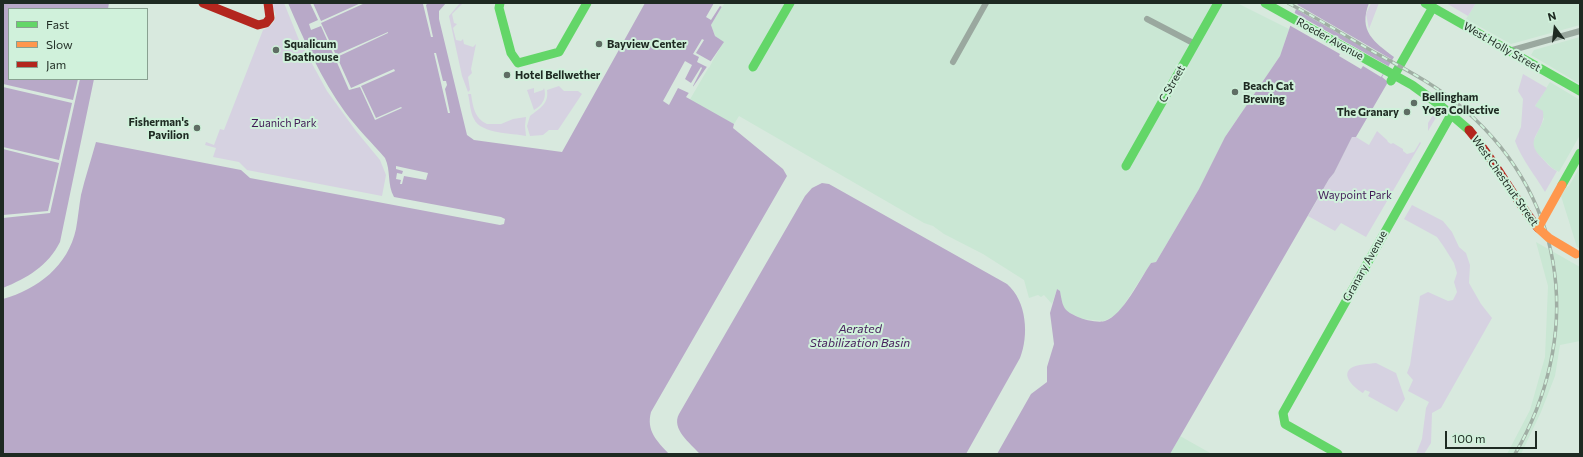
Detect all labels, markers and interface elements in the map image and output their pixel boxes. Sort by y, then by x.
legend [8,8,148,80]
north arrow [1535,8,1575,48]
text: N [1546,9,1557,23]
street label: Roeder Avenue [1294,15,1366,63]
text: Fast [46,17,69,31]
street label: West Holly Street [1461,19,1543,75]
text: Slow [46,37,73,51]
place label: Squalicum Boathouse [284,37,338,63]
place label: Bayview Center [607,37,686,51]
marker: Bayview Center [594,39,604,49]
marker: Squalicum Boathouse [271,45,281,55]
text: Jam [46,57,66,71]
street label: C Street [1156,63,1188,105]
place label: Hotel Bellwether [515,68,600,82]
marker: Hotel Bellwether [502,70,512,80]
place label: Beach Cat Brewing [1243,79,1294,105]
marker: Beach Cat Brewing [1230,87,1240,97]
place label: Bellingham Yoga Collective [1422,90,1499,116]
marker: Bellingham Yoga Collective [1409,98,1419,108]
place label: The Granary [1337,105,1399,119]
marker: The Granary [1402,107,1412,117]
place label: Fisherman's Pavilion [128,115,189,141]
park label: Zuanich Park [251,116,317,130]
marker: Fisherman's Pavilion [192,123,202,133]
street label: West Chestnut Street [1469,133,1541,229]
park label: Waypoint Park [1318,188,1392,202]
street label: Granary Avenue [1340,228,1390,304]
water label: Aerated Stabilization Basin [810,322,910,350]
scale bar [1447,423,1539,449]
text: 100 m [1452,431,1486,445]

